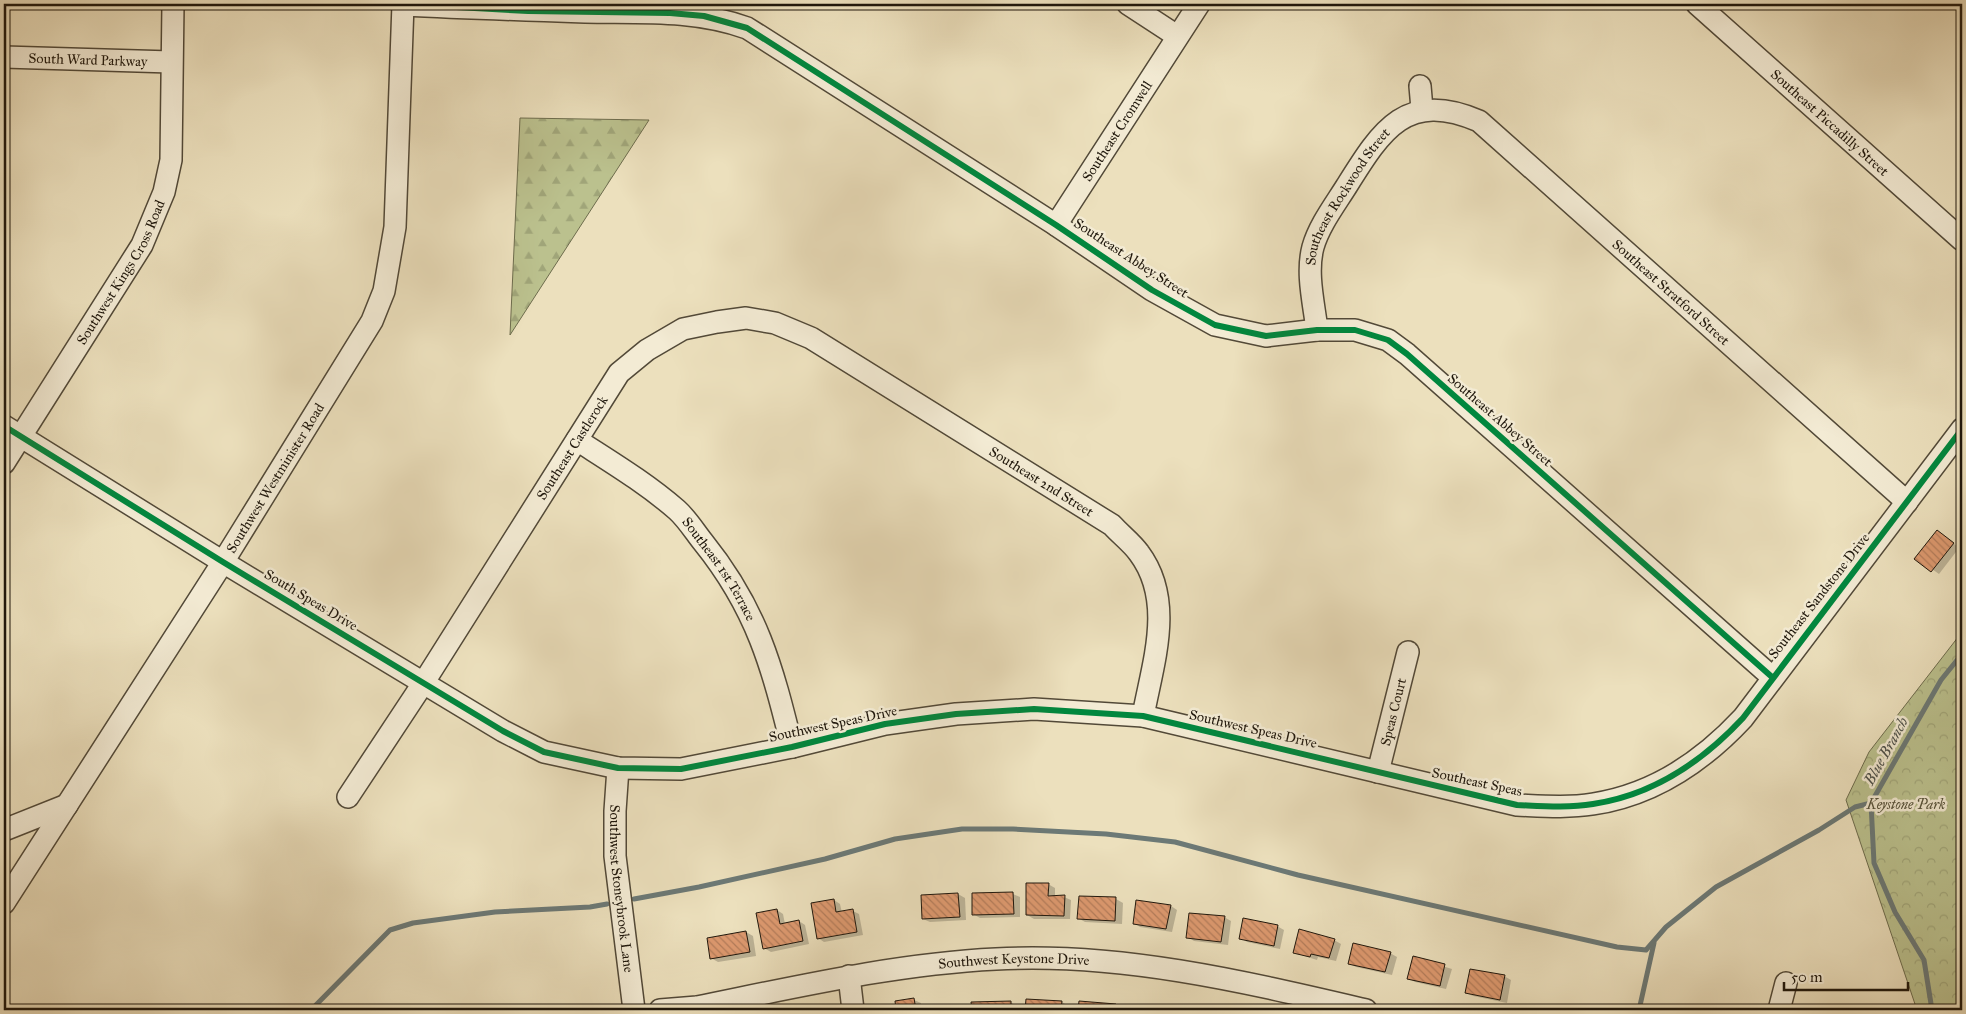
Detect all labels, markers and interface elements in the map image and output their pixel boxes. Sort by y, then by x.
street label: South Ward Parkway [28,49,148,70]
street label: Southeast Piccadilly Street [1767,65,1893,179]
street label: Southeast Cromwell [1078,77,1156,184]
street label: Southeast Rockwood Street [1302,124,1393,266]
street label: Southwest Kings Cross Road [73,197,168,348]
street label: Southeast Abbey Street [1070,215,1192,301]
street label: Southeast Stratford Street [1609,235,1733,349]
street label: Southeast Abbey Street [1444,370,1556,470]
street label: Southeast Castlerock [533,392,611,503]
street label: Southwest Westminister Road [222,400,328,556]
street label: Southeast 2nd Street [986,442,1097,520]
street label: Southeast 1st Terrace [679,513,760,624]
street label: Southeast Sandstone Drive [1765,530,1873,662]
street label: South Speas Drive [261,565,361,635]
street label: Speas Court [1376,676,1410,748]
street label: Southwest Speas Drive [767,702,899,746]
street label: Southwest Speas Drive [1188,706,1319,752]
water label: Blue Branch [1860,714,1912,789]
street label: Southeast Speas [1430,764,1524,800]
park label: Keystone Park [1866,796,1946,813]
street label: Southwest Stoneybrook Lane [606,804,638,974]
street label: Southwest Keystone Drive [937,949,1090,972]
scale bar [1784,959,1907,991]
text: 50 m [1791,968,1823,986]

